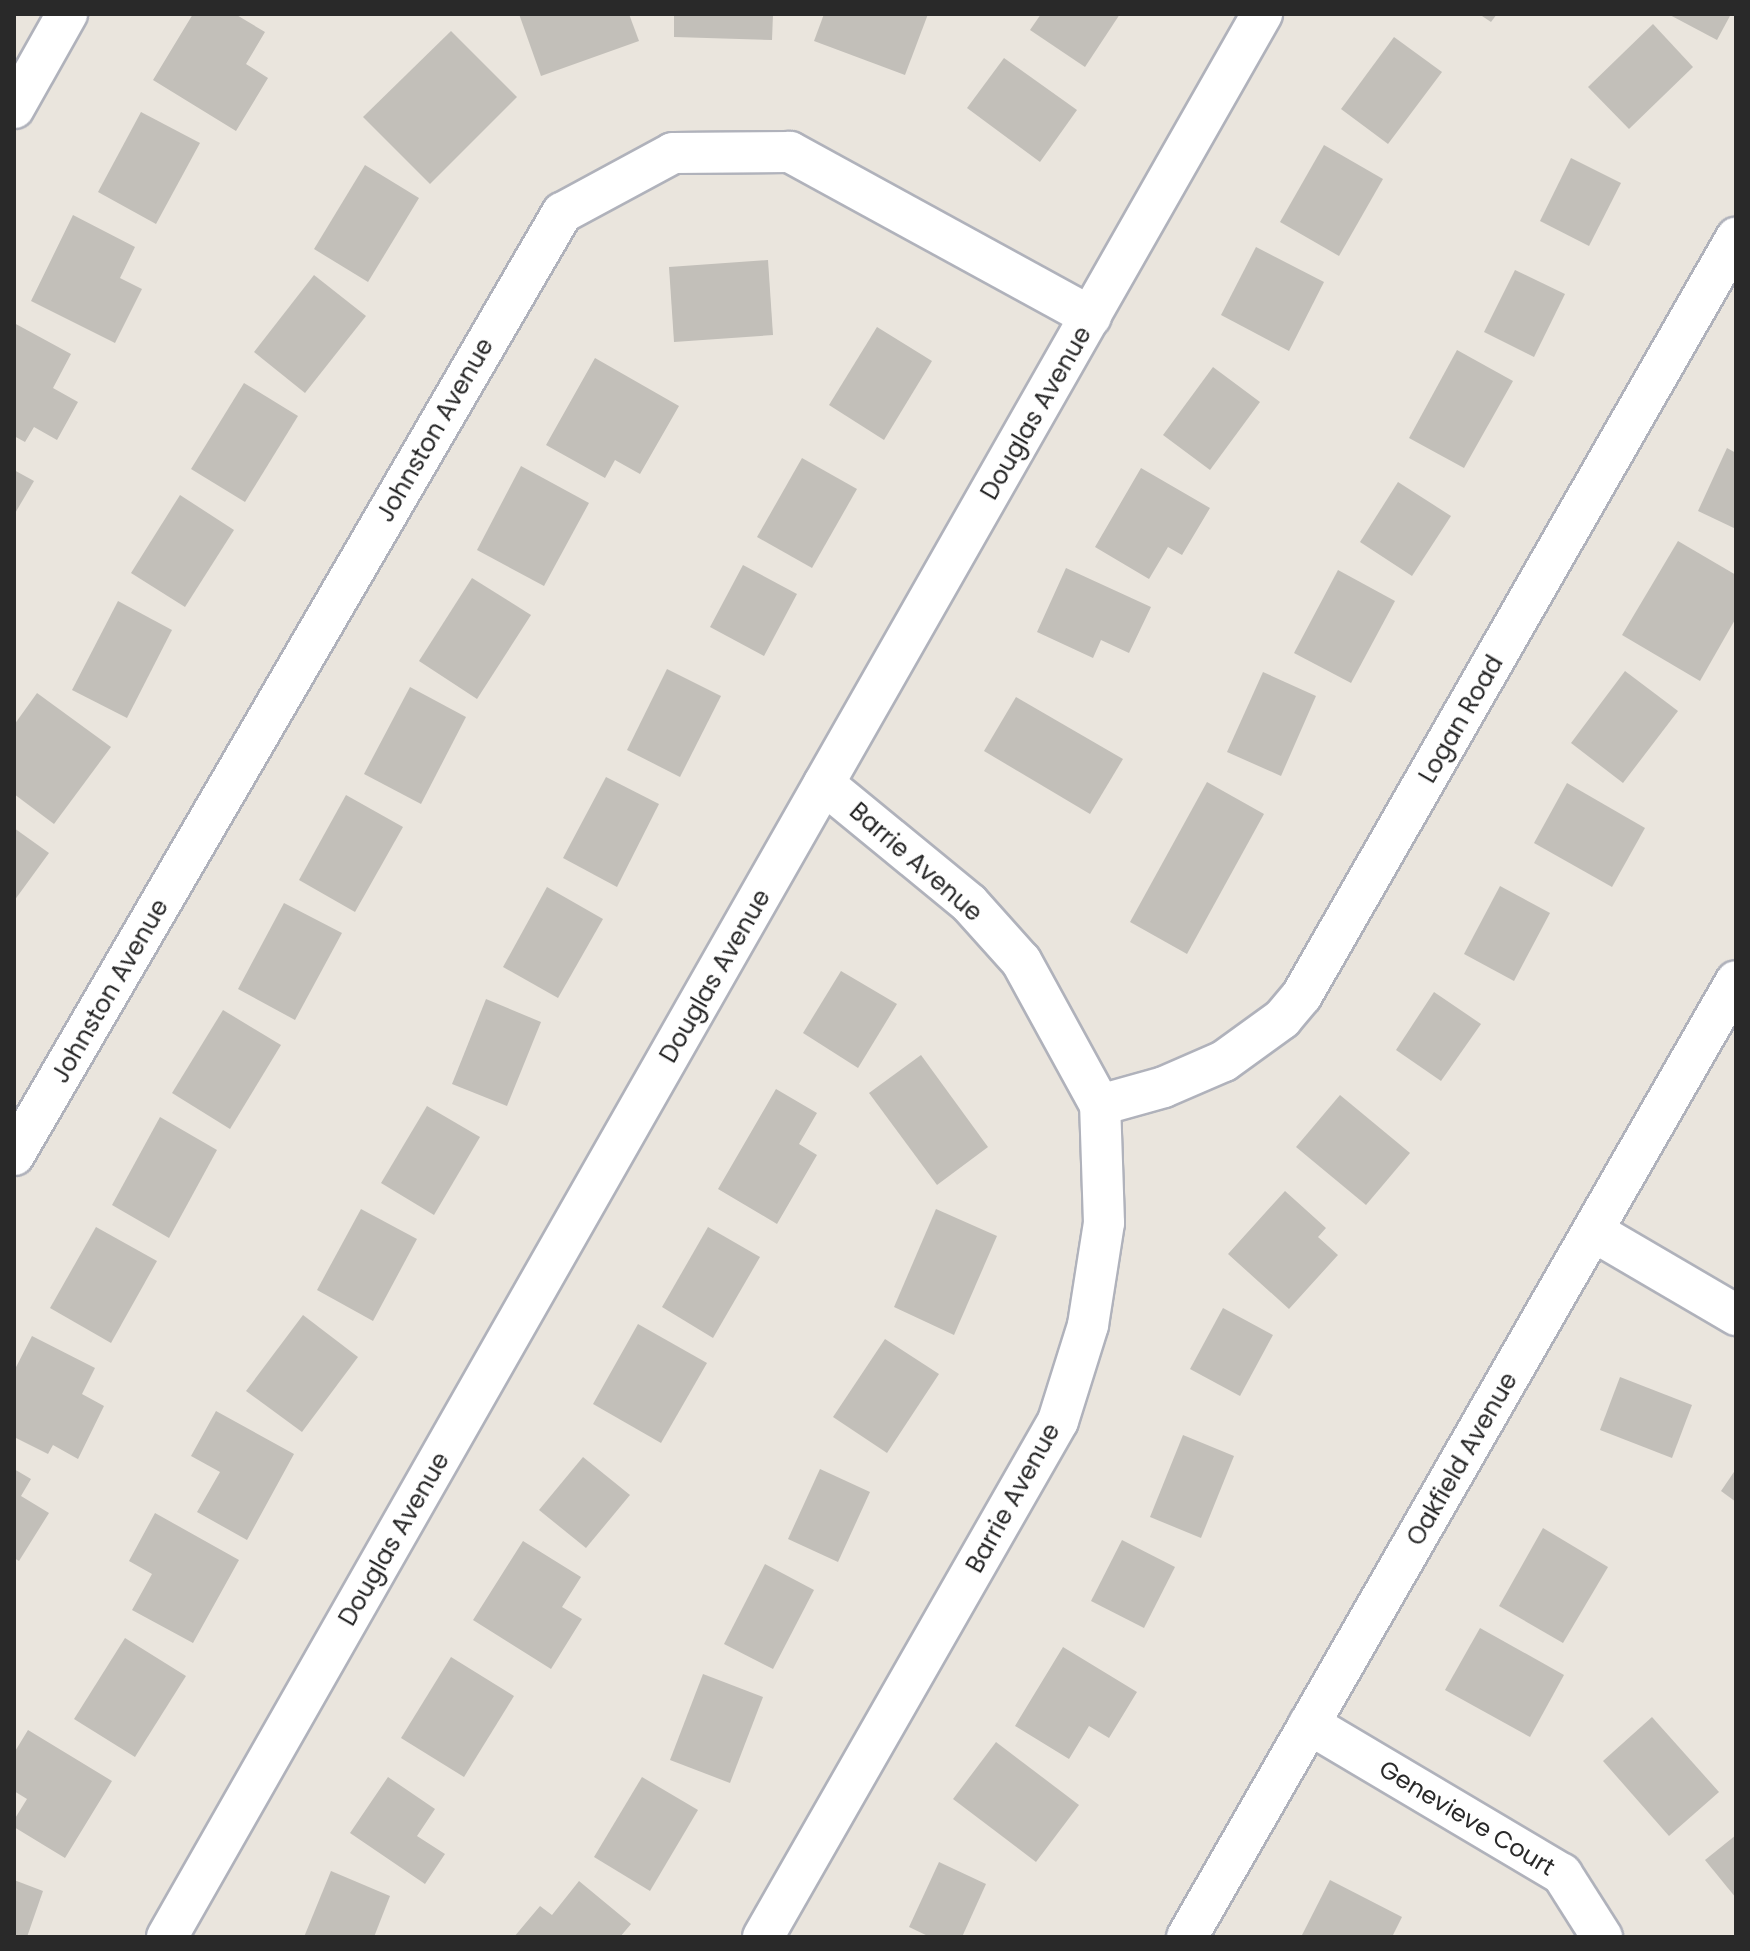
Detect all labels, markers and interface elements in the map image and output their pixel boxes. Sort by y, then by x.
street label: Douglas Avenue [975,321,1097,505]
street label: Johnston Avenue [371,333,499,527]
street label: Logan Road [1413,650,1509,788]
street label: Barrie Avenue [844,797,988,927]
street label: Douglas Avenue [654,884,776,1068]
street label: Johnston Avenue [46,894,174,1088]
street label: Oakfield Avenue [1401,1367,1523,1551]
street label: Barrie Avenue [960,1418,1066,1578]
street label: Douglas Avenue [333,1447,455,1631]
street label: Genevieve Court [1374,1754,1560,1882]

